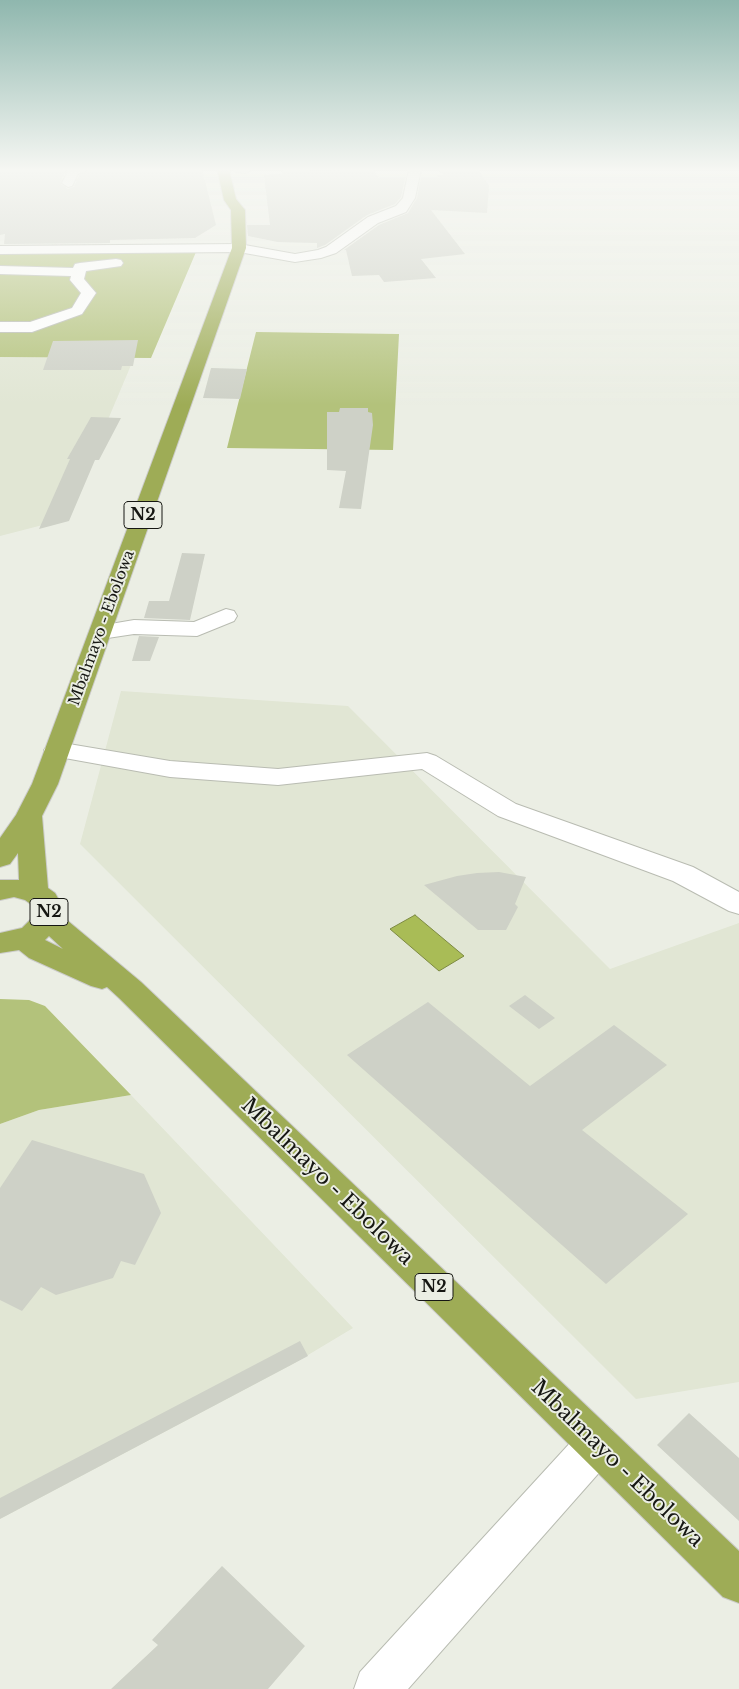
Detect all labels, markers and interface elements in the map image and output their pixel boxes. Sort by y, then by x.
road number: N2 [124,502,162,528]
street label: Mbalmayo - Ebolowa [66,548,138,708]
road number: N2 [30,899,68,926]
street label: Mbalmayo - Ebolowa [236,1093,418,1271]
road number: N2 [415,1274,453,1300]
street label: Mbalmayo - Ebolowa [526,1375,708,1553]

